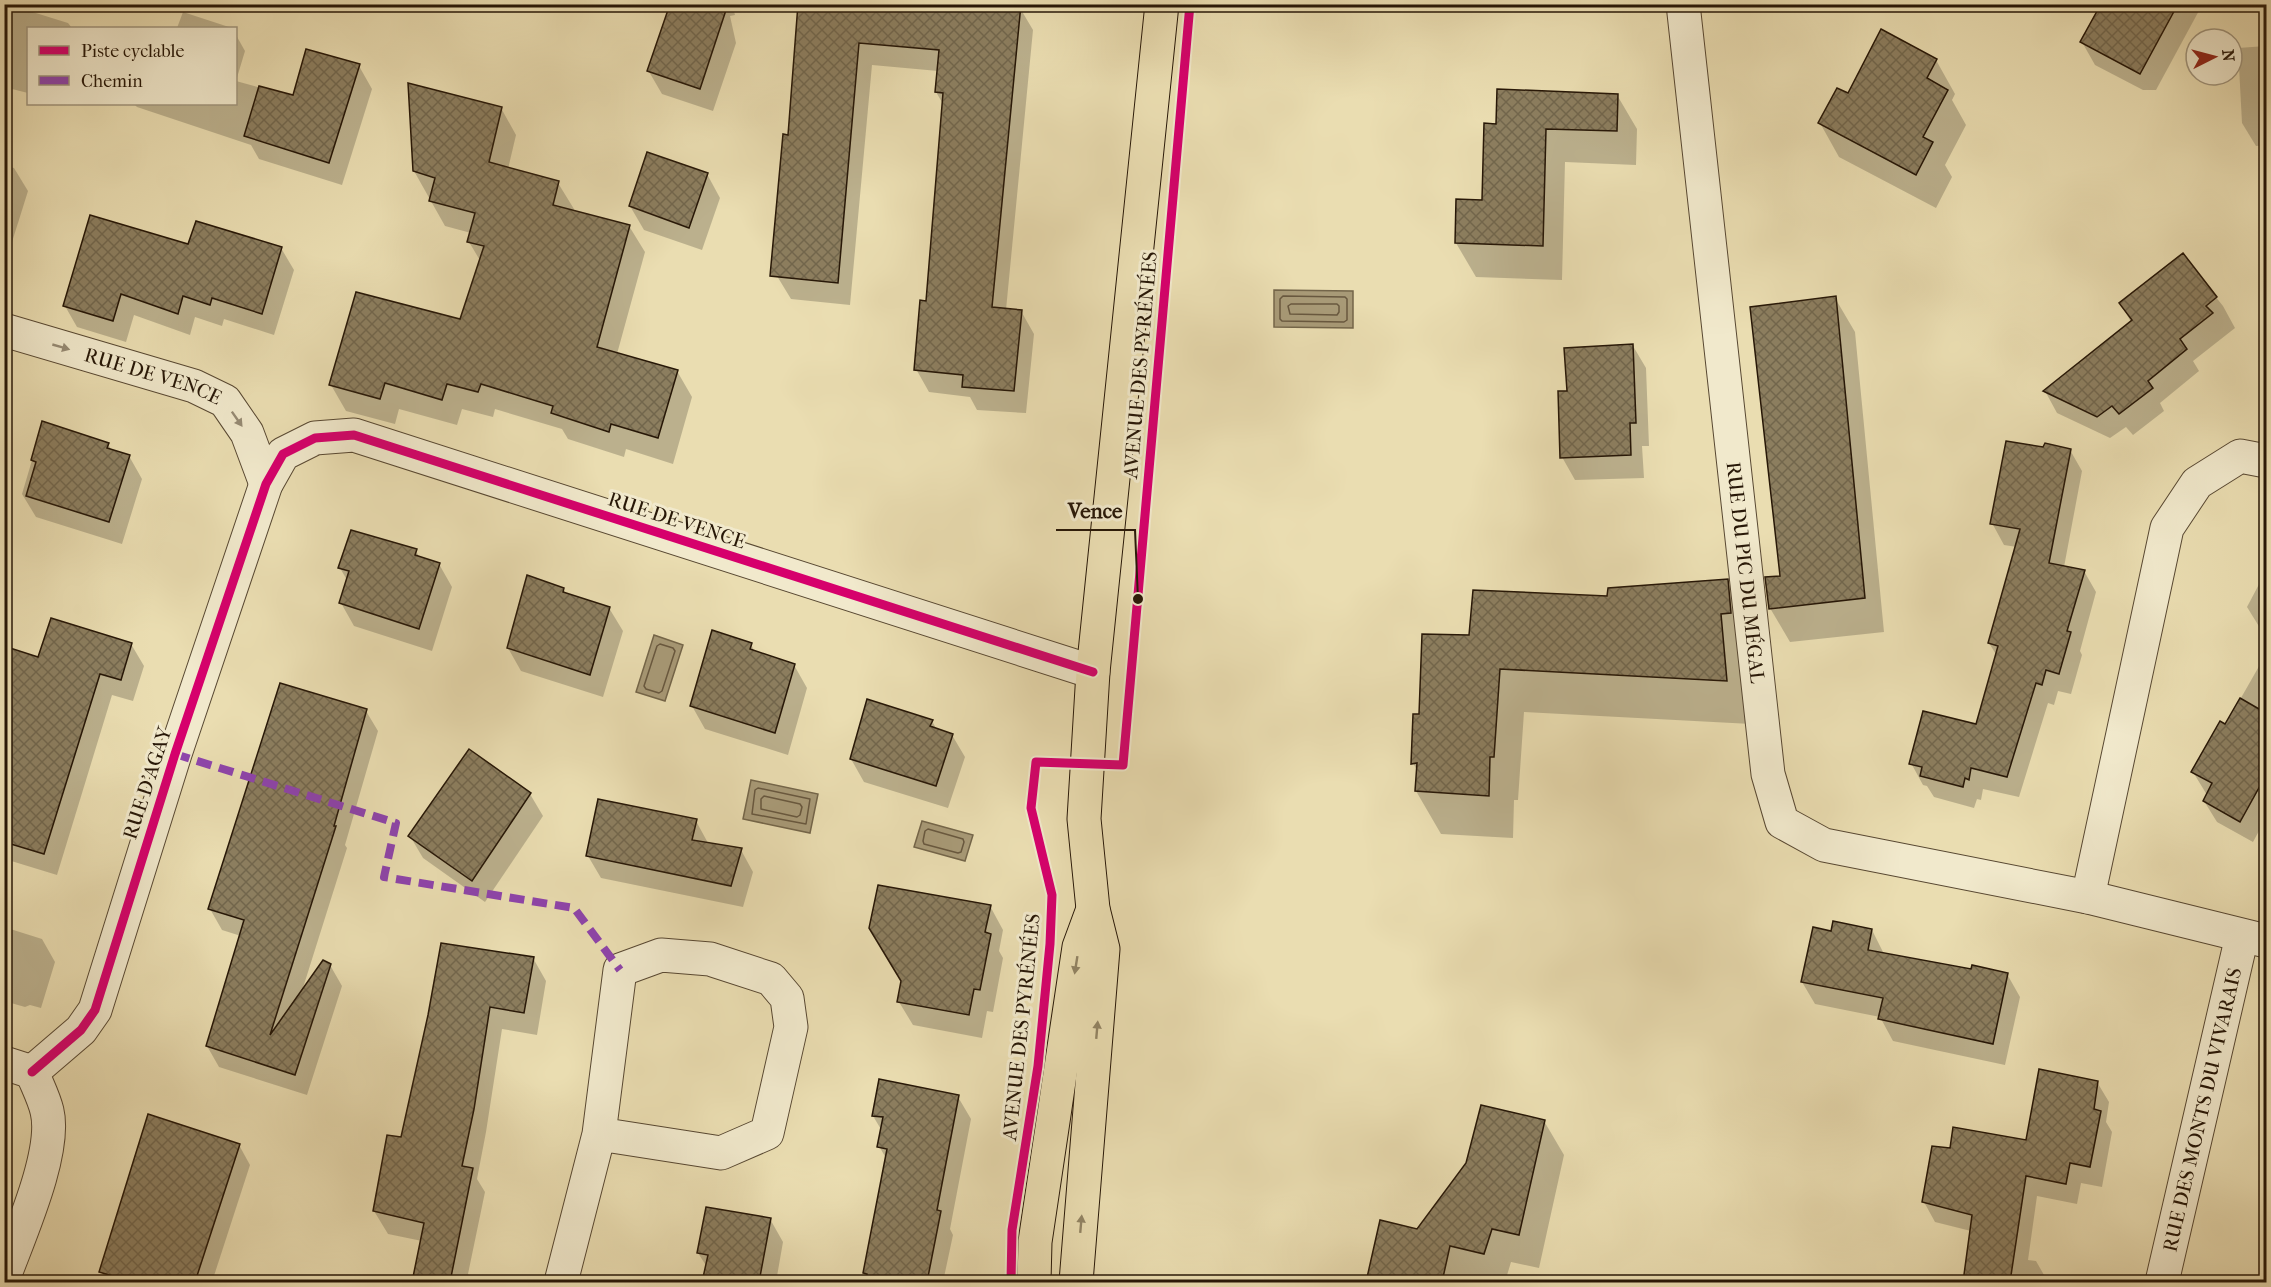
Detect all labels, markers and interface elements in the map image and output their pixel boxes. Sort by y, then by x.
legend [27,27,237,105]
north arrow [2184,27,2244,87]
text: Piste cyclable [81,41,184,62]
text: N [2218,48,2239,63]
text: Chemin [81,71,143,92]
street label: AVENUE DES PYRÉNÉES [1118,250,1162,481]
one-way arrow [52,343,70,352]
street label: RUE DE VENCE [81,343,225,410]
one-way arrow [231,410,243,426]
street label: RUE DU PIC DU MÉGAL [1722,461,1769,685]
street label: RUE DE VENCE [605,487,749,554]
callout: Vence [1056,491,1135,530]
text: Vence [1067,499,1123,523]
street label: RUE D'AGAY [118,723,177,842]
street label: AVENUE DES PYRÉNÉES [997,912,1045,1143]
one-way arrow [1072,955,1081,974]
street label: RUE DES MONTS DU VIVARAIS [2158,965,2246,1254]
one-way arrow [1092,1020,1102,1039]
one-way arrow [1076,1215,1086,1234]

